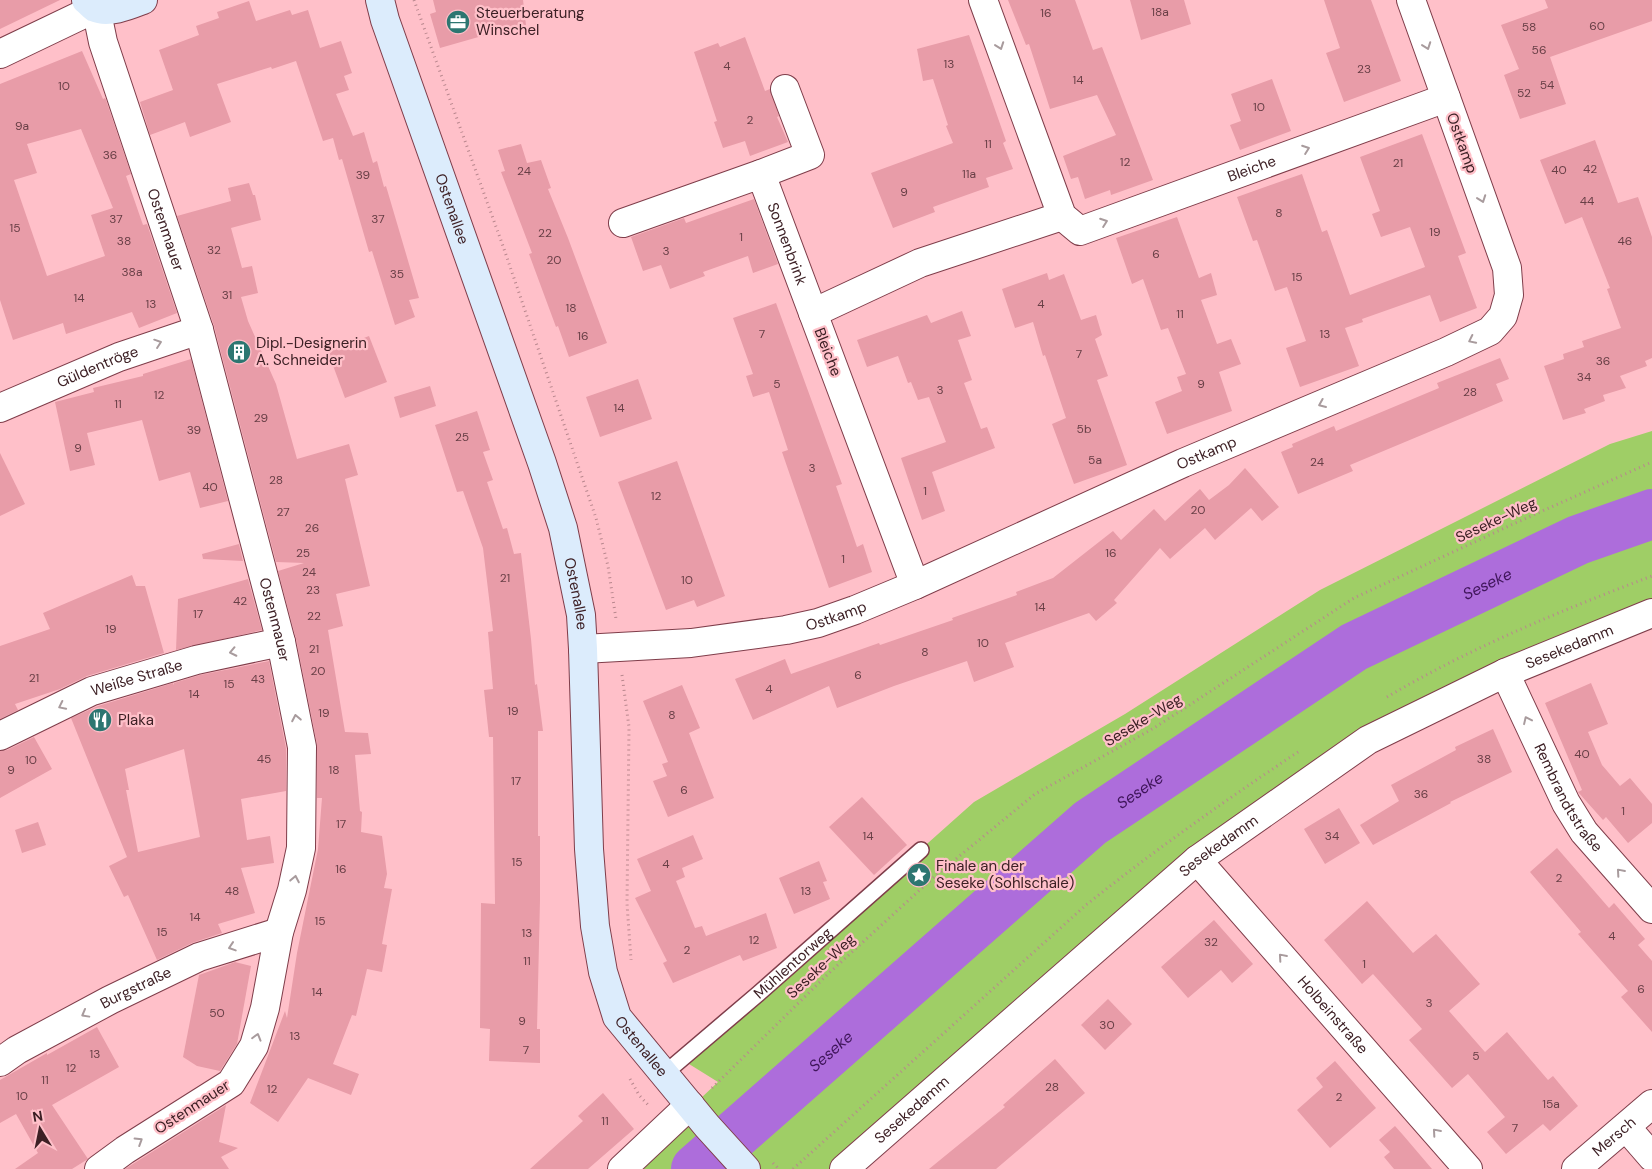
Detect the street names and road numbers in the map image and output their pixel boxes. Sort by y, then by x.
street label: Ostkamp [1442,110,1482,176]
street label: Bleiche [1225,151,1279,187]
street label: Ostenallee [430,171,474,247]
street label: Ostenmauer [142,186,189,274]
street label: Sonnenbrink [763,200,812,288]
street label: Bleiche [810,325,846,379]
street label: Güldentröge [54,341,141,392]
street label: Ostkamp [1173,432,1239,475]
street label: Seseke-Weg [1452,493,1540,547]
street label: Ostenallee [559,556,592,631]
street label: Ostenmauer [254,575,295,664]
street label: Ostkamp [804,596,870,635]
street label: Sesekedamm [1522,620,1616,674]
street label: Weiße Straße [88,655,185,701]
street label: Seseke-Weg [1101,689,1185,751]
street label: Rembrandtstraße [1529,740,1607,856]
street label: Sesekedamm [1175,810,1262,881]
street label: Mühlentorweg [749,923,836,1003]
street label: Seseke-Weg [782,929,860,1003]
street label: Burgstraße [97,962,175,1013]
street label: Holbeinstraße [1293,972,1373,1058]
street label: Ostenallee [610,1012,672,1081]
street label: Sesekedamm [870,1072,953,1148]
street label: Ostenmauer [151,1075,234,1139]
street label: Mersch [1588,1112,1640,1161]

